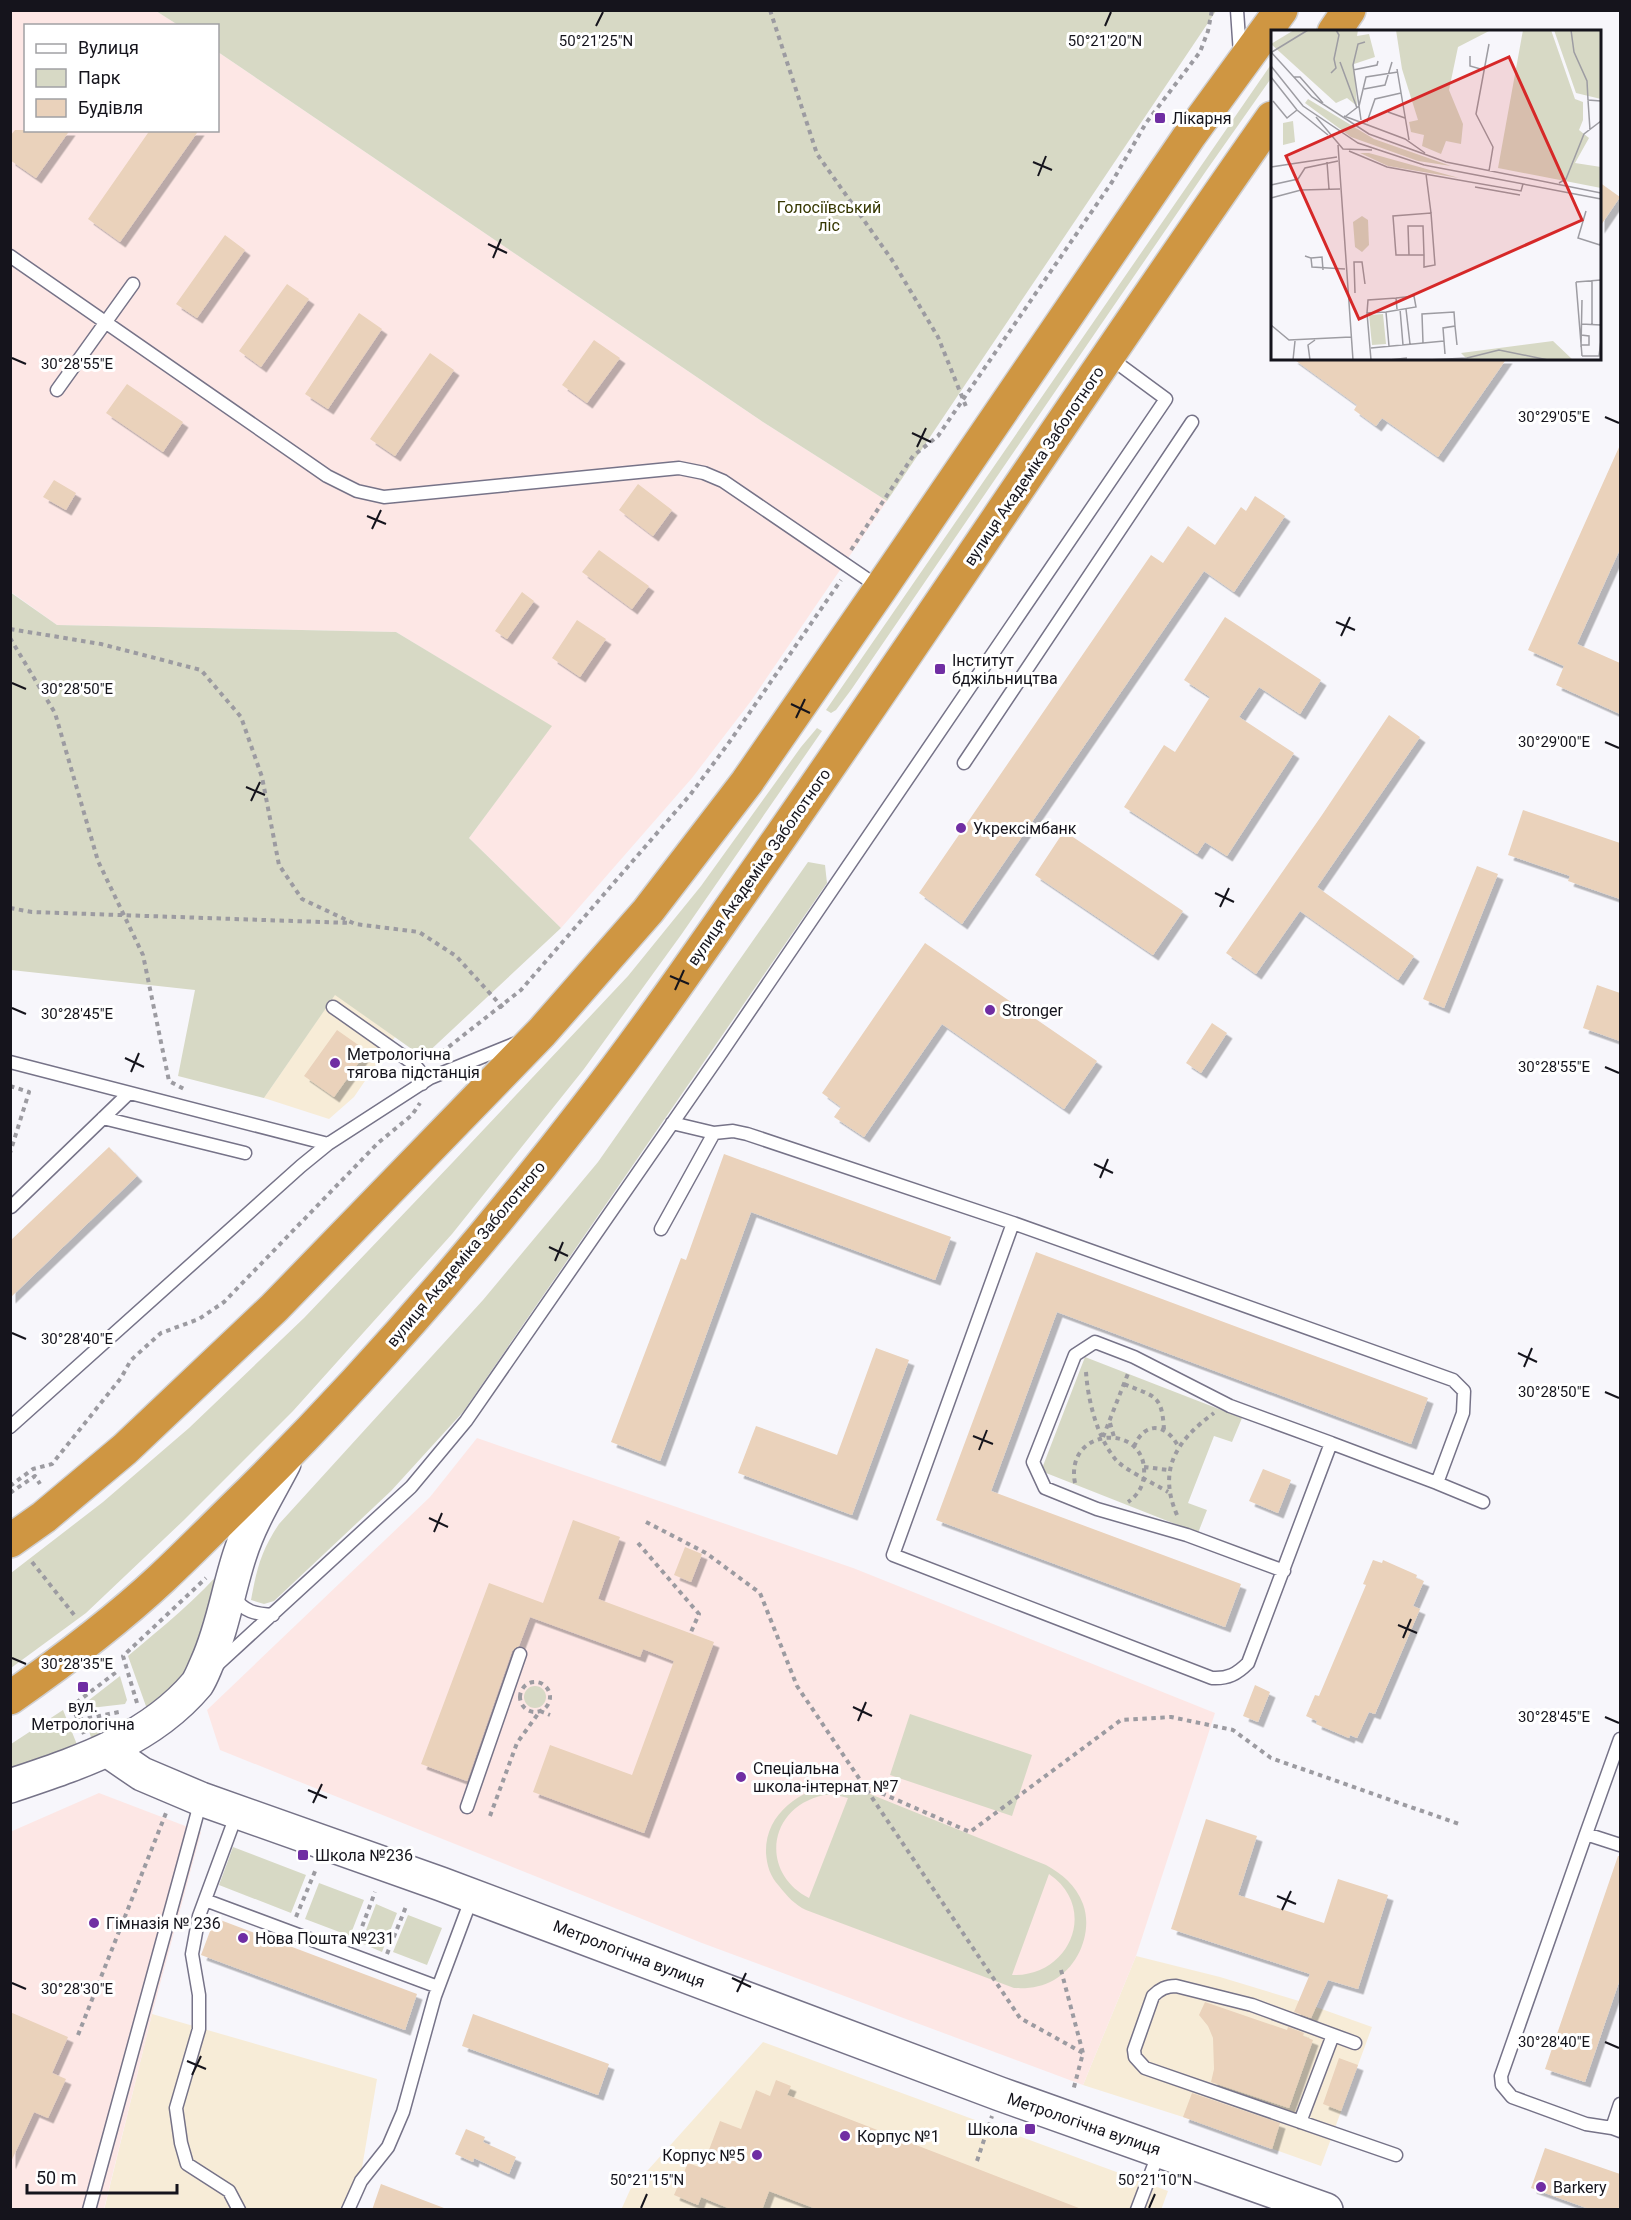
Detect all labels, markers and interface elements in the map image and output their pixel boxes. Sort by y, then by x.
legend [24,24,219,132]
inset map [1271,30,1601,360]
text: 50°21'25"N [559,32,633,50]
text: 50°21'20"N [1068,32,1142,50]
text: Вулиця [78,37,139,58]
text: Парк [78,67,121,88]
text: Будівля [78,97,143,118]
place label: Лікарня [1172,109,1232,128]
marker: Лікарня [1153,111,1167,125]
park label: Голосіївський ліс [777,198,881,235]
text: 30°28'55"E [41,355,114,373]
street label: вулиця Академіка Заболотного [960,363,1108,569]
text: 30°29'05"E [1518,408,1591,426]
place label: Інститут бджільництва [952,651,1058,688]
marker: Інститут бджільництва [933,662,947,676]
text: 30°28'50"E [41,680,114,698]
text: 30°29'00"E [1518,733,1591,751]
street label: вулиця Академіка Заболотного [684,765,834,969]
place label: Укрексімбанк [973,819,1077,838]
marker: Укрексімбанк [954,821,968,835]
place label: Stronger [1002,1001,1063,1020]
marker: Stronger [983,1003,997,1017]
text: 30°28'45"E [41,1005,114,1023]
place label: Метрологічна тягова підстанція [347,1045,480,1082]
marker: Метрологічна тягова підстанція [328,1056,342,1070]
text: 30°28'55"E [1518,1058,1591,1076]
street label: вулиця Академіка Заболотного [383,1157,549,1351]
text: 30°28'40"E [41,1330,114,1348]
text: 30°28'50"E [1518,1383,1591,1401]
text: 30°28'35"E [41,1655,114,1673]
marker: вул. Метрологічна [76,1680,90,1694]
place label: вул. Метрологічна [31,1697,135,1734]
text: 30°28'45"E [1518,1708,1591,1726]
place label: Спеціальна школа-інтернат №7 [753,1759,898,1796]
marker: Спеціальна школа-інтернат №7 [734,1770,748,1784]
place label: Школа №236 [315,1846,413,1865]
marker: Школа №236 [296,1848,310,1862]
place label: Гімназія № 236 [106,1914,221,1933]
marker: Гімназія № 236 [87,1916,101,1930]
street label: Метрологічна вулиця [551,1916,707,1992]
place label: Нова Пошта №231 [255,1929,395,1948]
marker: Нова Пошта №231 [236,1931,250,1945]
text: 30°28'30"E [41,1980,114,1998]
text: 30°28'40"E [1518,2033,1591,2051]
street label: Метрологічна вулиця [1005,2089,1163,2159]
place label: Школа [968,2120,1018,2139]
marker: Школа [1023,2122,1037,2136]
place label: Корпус №1 [857,2127,940,2146]
marker: Корпус №1 [838,2129,852,2143]
place label: Корпус №5 [662,2146,745,2165]
marker: Корпус №5 [750,2148,764,2162]
scale bar [27,2157,177,2195]
text: 50 m [36,2167,76,2188]
text: 50°21'15"N [610,2171,684,2189]
text: 50°21'10"N [1118,2171,1192,2189]
place label: Barkery [1553,2178,1607,2197]
marker: Barkery [1534,2180,1548,2194]

